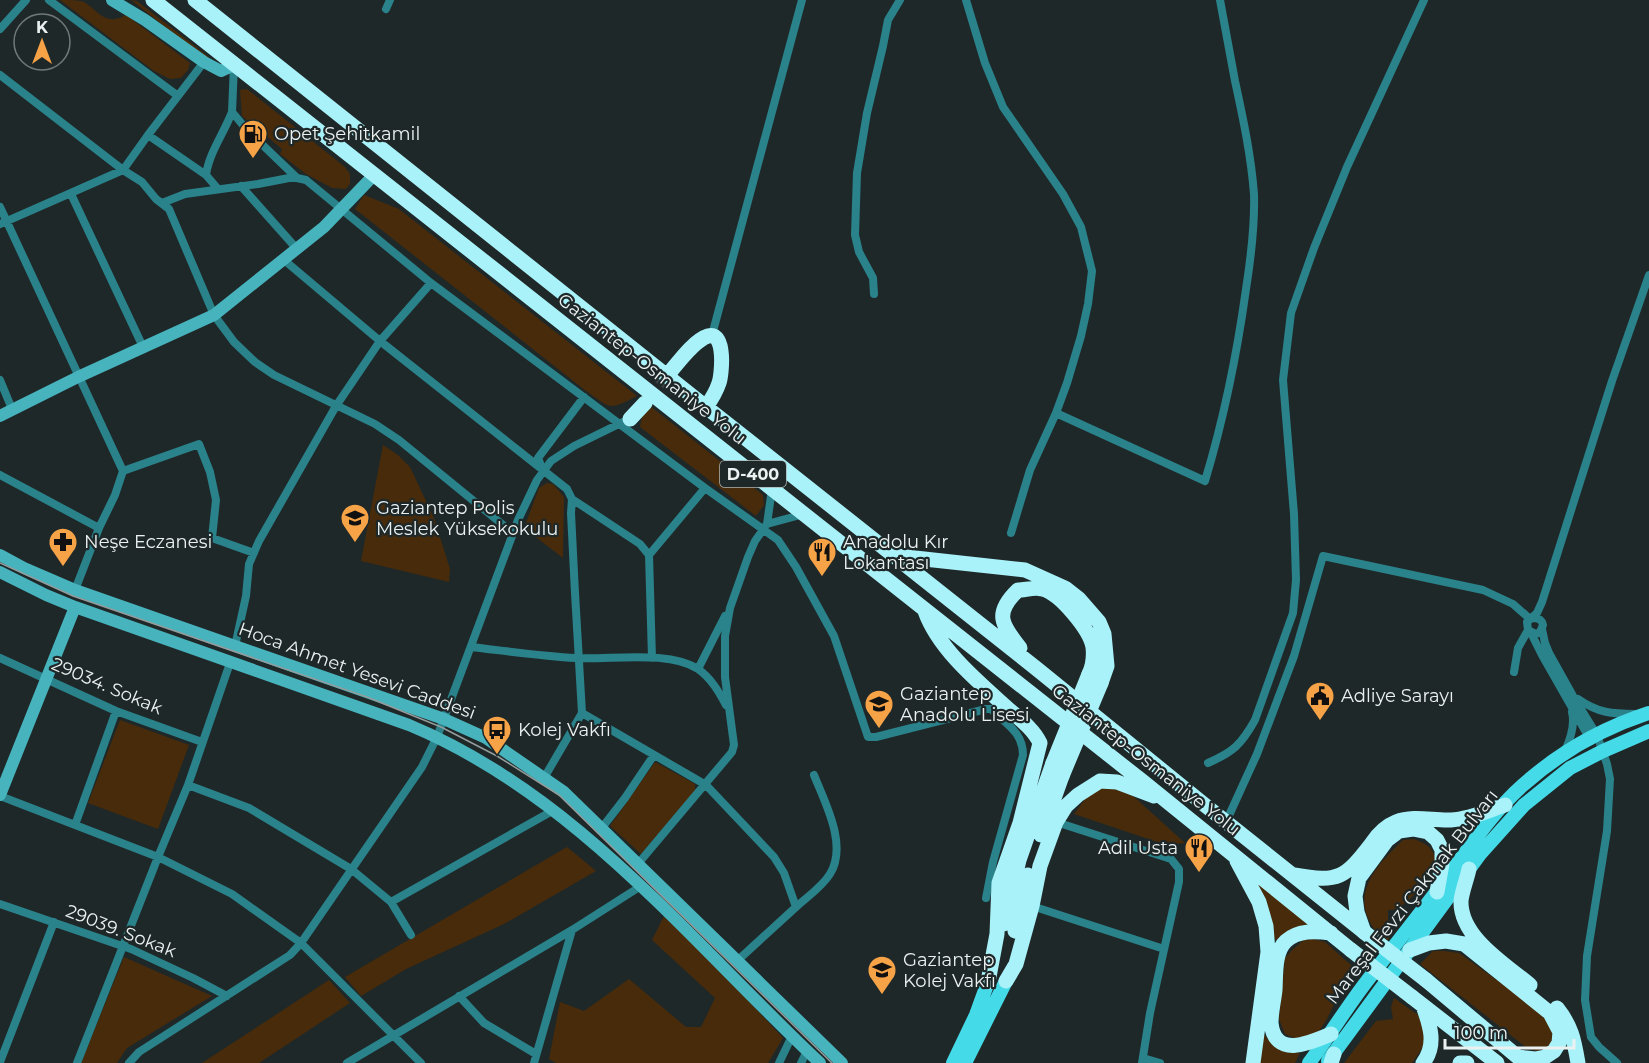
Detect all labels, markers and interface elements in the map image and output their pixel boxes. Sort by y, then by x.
north arrow [12,12,72,72]
text: K [36,18,49,37]
fuel station icon: Opet Şehitkamil [237,118,269,160]
place label: Opet Şehitkamil [274,123,420,145]
street label: Gaziantep-Osmaniye Yolu [554,289,750,449]
road number: D-400 [720,461,786,487]
place label: Gaziantep Polis Meslek Yüksekokulu [376,497,558,540]
school or university icon: Gaziantep Polis Meslek Yüksekokulu [339,502,371,544]
pharmacy icon: Neşe Eczanesi [47,526,79,568]
place label: Neşe Eczanesi [84,531,212,553]
place label: Anadolu Kır Lokantası [843,531,949,574]
restaurant icon: Anadolu Kır Lokantası [806,536,838,578]
street label: Hoca Ahmet Yesevi Caddesi [235,618,479,724]
street label: 29034. Sokak [48,653,166,719]
street label: Gaziantep-Osmaniye Yolu [1048,680,1244,840]
public building icon: Adliye Sarayı [1304,680,1336,722]
place label: Gaziantep Anadolu Lisesi [900,683,1030,726]
place label: Adliye Sarayı [1341,685,1454,707]
school or university icon: Gaziantep Anadolu Lisesi [863,688,895,730]
bus stop icon: Kolej Vakfı [481,714,513,756]
place label: Kolej Vakfı [518,719,611,741]
street label: Mareşal Fevzi Çakmak Bulvarı [1321,785,1503,1009]
restaurant icon: Adil Usta [1183,832,1215,874]
place label: Adil Usta [1098,837,1178,859]
street label: 29039. Sokak [63,900,180,962]
place label: Gaziantep Kolej Vakfı [903,949,996,992]
school or university icon: Gaziantep Kolej Vakfı [866,954,898,996]
scale bar [1445,1012,1574,1050]
text: 100 m [1454,1022,1508,1044]

